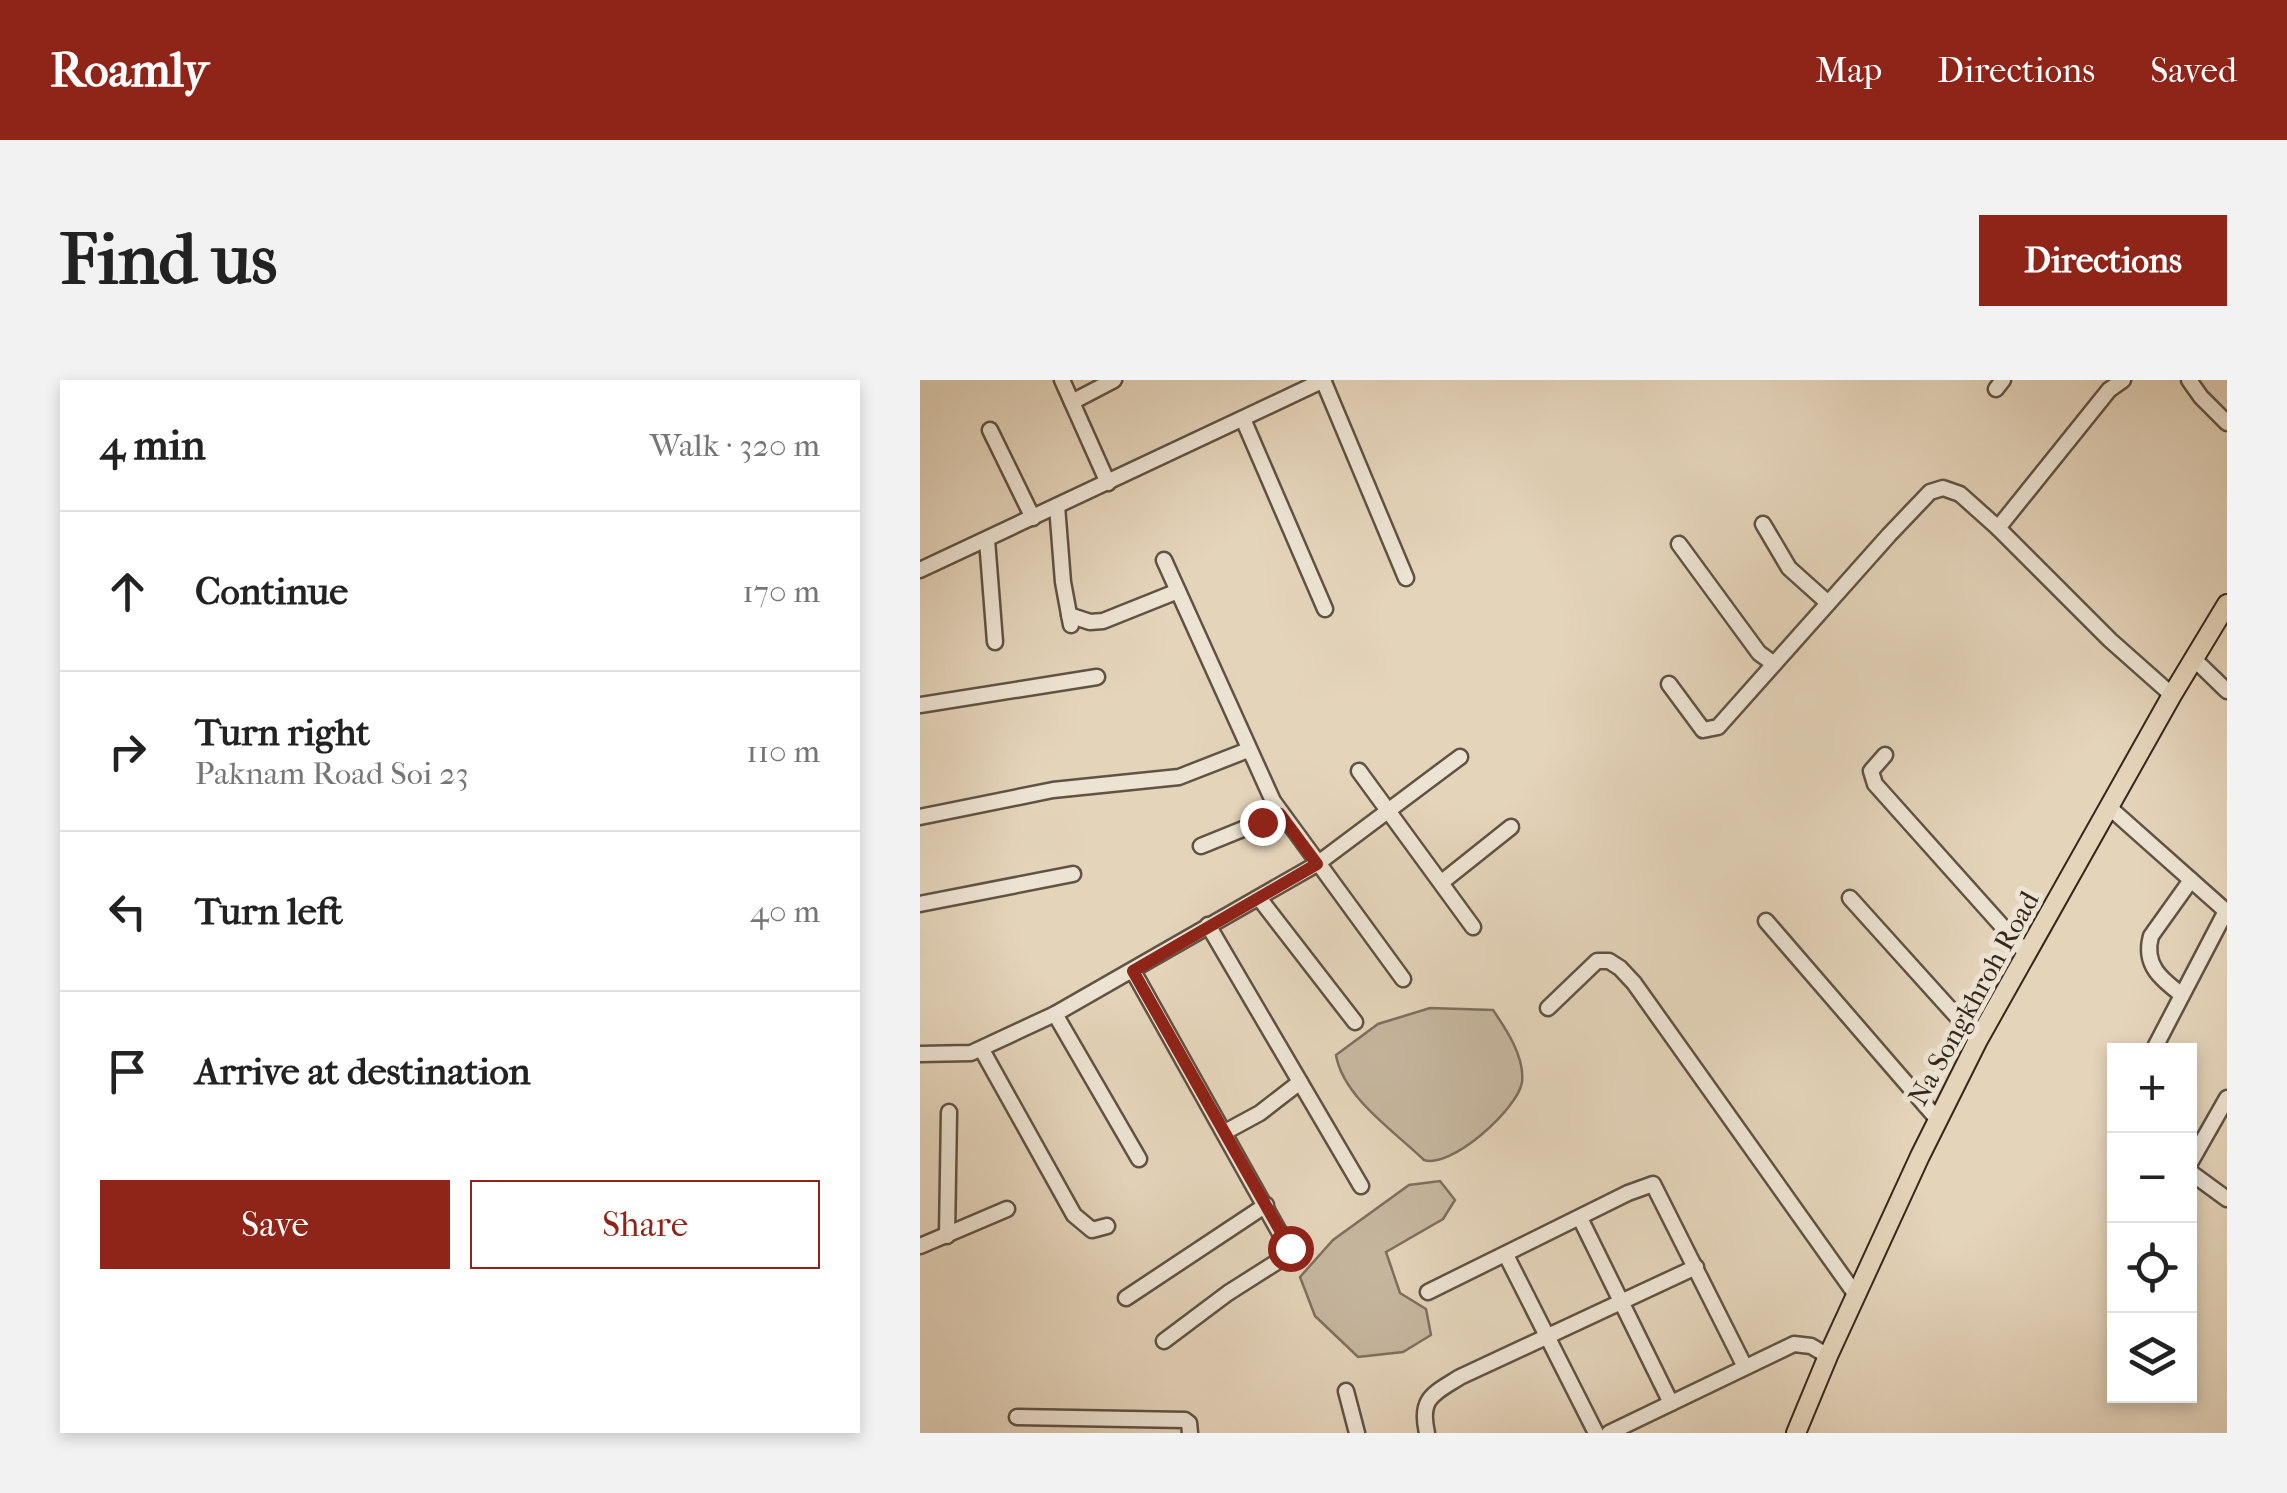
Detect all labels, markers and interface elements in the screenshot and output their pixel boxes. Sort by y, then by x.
text: Roamly [50,42,209,98]
text: Map [1815,50,1882,91]
text: Directions [1937,50,2095,91]
text: Saved [2150,50,2237,91]
button: Directions [1979,215,2227,306]
text: Find us [60,219,277,301]
text: 4 min [100,421,206,470]
text: Walk · 320 m [650,427,820,464]
icon: ahead [100,564,155,619]
text: Continue [195,569,348,614]
text: 170 m [742,573,820,610]
text: Turn right [195,710,370,755]
icon: right [100,724,155,779]
text: 110 m [746,733,820,770]
text: Paknam Road Soi 23 [195,755,469,792]
route end [1240,800,1286,846]
icon: left [100,884,155,939]
street label: Na Songkhroh Road [1901,885,2046,1111]
text: Turn left [195,889,343,934]
text: 40 m [750,893,820,930]
map controls [2107,1043,2197,1403]
button: + [2107,1043,2197,1133]
icon: arrive [100,1044,155,1099]
text: Arrive at destination [195,1049,531,1094]
button: − [2107,1133,2197,1223]
button: Save [100,1180,450,1269]
button: Share [470,1180,820,1269]
button: locate [2107,1223,2197,1313]
route start [1268,1226,1314,1272]
button: layers [2107,1313,2197,1403]

